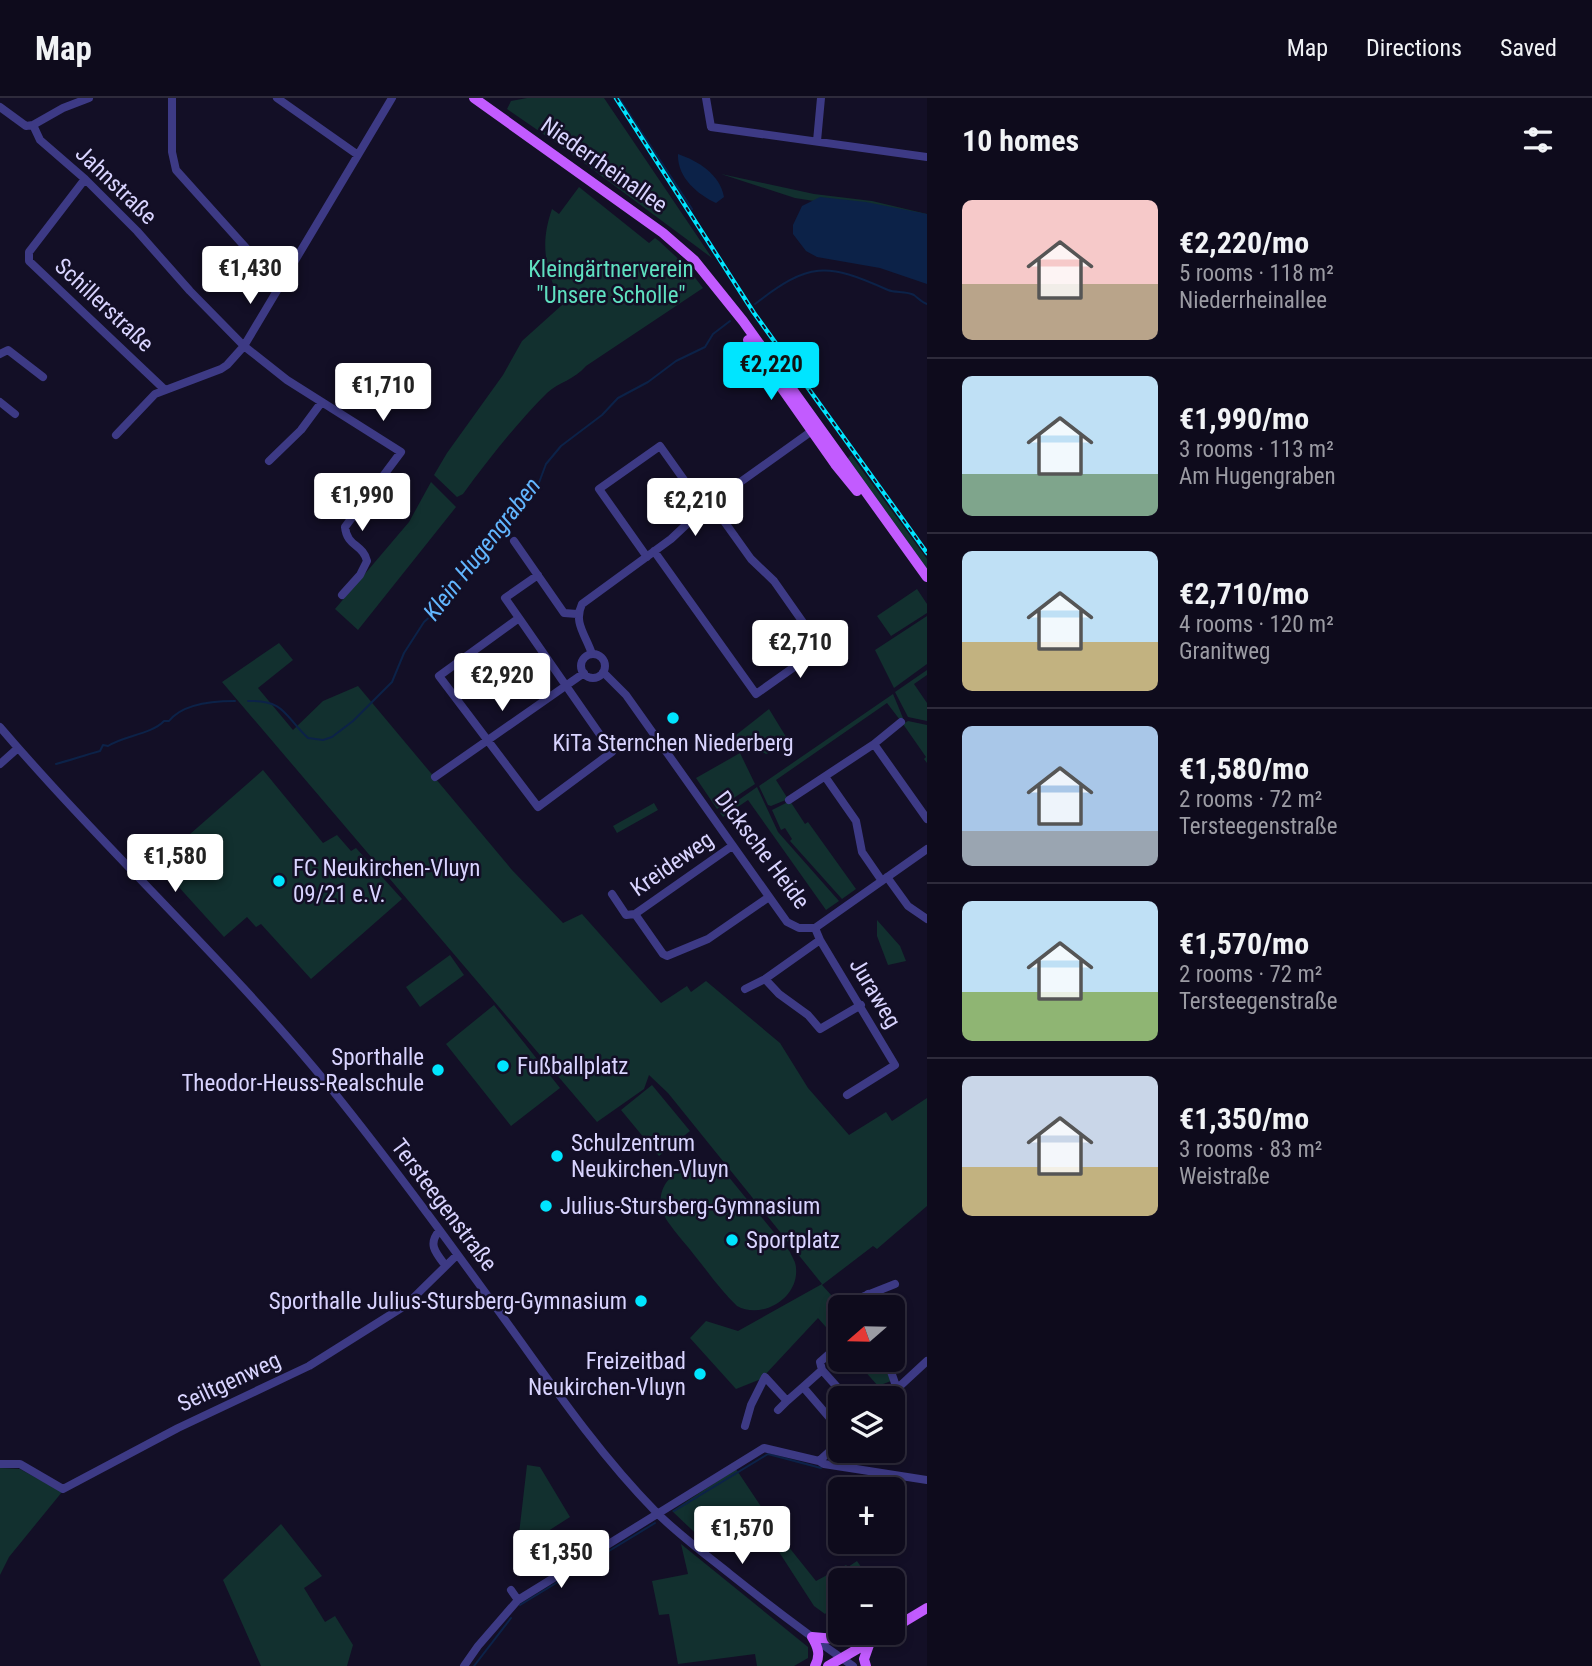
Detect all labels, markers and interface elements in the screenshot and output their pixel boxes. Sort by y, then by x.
text: Map [35,29,92,68]
text: Map [1287,34,1328,62]
text: Directions [1366,34,1462,62]
text: Saved [1500,34,1557,62]
street label: Niederrheinallee [536,112,672,218]
icon: filters [1519,121,1557,159]
text: 10 homes [962,123,1079,158]
street label: Jahnstraße [70,140,162,230]
text: €2,220/mo [1179,225,1309,260]
icon: home [1018,228,1102,312]
pin: €1,430 [193,246,307,306]
street label: Schillerstraße [49,253,159,357]
text: €1,430 [218,255,282,282]
park label: Kleingärtnerverein "Unsere Scholle" [528,256,694,309]
text: 5 rooms · 118 m² [1179,260,1334,287]
text: Niederrheinallee [1179,287,1327,314]
pin: €2,220 [714,342,828,402]
text: €2,220 [739,351,803,378]
pin: €1,710 [326,364,440,423]
text: €1,710 [351,372,415,399]
text: €1,990/mo [1179,401,1309,436]
icon: home [1018,404,1102,488]
text: 3 rooms · 113 m² [1179,436,1334,463]
text: Am Hugengraben [1179,463,1336,490]
water label: Klein Hugengraben [418,472,546,626]
pin: €1,990 [305,474,419,533]
pin: €2,210 [638,478,752,538]
text: €1,990 [330,482,394,509]
text: €2,210 [663,487,727,514]
text: €2,710/mo [1179,576,1309,611]
icon: home [1018,579,1102,663]
text: 4 rooms · 120 m² [1179,611,1334,638]
pin: €2,710 [743,620,857,680]
text: €2,710 [768,629,832,656]
text: Granitweg [1179,638,1270,665]
pin: €2,920 [445,654,559,713]
text: €2,920 [470,662,534,689]
marker: KiTa Sternchen Niederberg [665,710,681,726]
place label: KiTa Sternchen Niederberg [552,730,794,757]
text: €1,580/mo [1179,751,1309,786]
icon: home [1018,754,1102,838]
street label: Dicksche Heide [709,786,815,914]
text: 2 rooms · 72 m² [1179,786,1322,813]
text: Tersteegenstraße [1179,813,1337,840]
street label: Kreideweg [625,826,719,902]
pin: €1,580 [118,834,232,894]
text: €1,580 [143,843,207,870]
place label: FC Neukirchen-Vluyn 09/21 e.V. [293,855,480,908]
marker: FC Neukirchen-Vluyn 09/21 e.V. [271,873,287,889]
text: €1,570/mo [1179,926,1309,961]
icon: home [1018,929,1102,1013]
street label: Juraweg [844,953,906,1033]
text: 2 rooms · 72 m² [1179,961,1322,988]
text: Tersteegenstraße [1179,988,1337,1015]
place label: Sporthalle Theodor-Heuss-Realschule [181,1044,424,1097]
place label: Fußballplatz [517,1053,628,1080]
marker: Fußballplatz [495,1058,511,1074]
marker: Sporthalle Theodor-Heuss-Realschule [430,1062,446,1078]
text: €1,350/mo [1179,1101,1309,1136]
icon: home [1018,1104,1102,1188]
place label: Schulzentrum Neukirchen-Vluyn [571,1130,729,1183]
street label: Tersteegenstraße [386,1134,502,1276]
text: 3 rooms · 83 m² [1179,1136,1322,1163]
marker: Schulzentrum Neukirchen-Vluyn [549,1148,565,1164]
text: Weistraße [1179,1163,1270,1190]
place label: Julius-Stursberg-Gymnasium [560,1193,820,1220]
marker: Julius-Stursberg-Gymnasium [538,1198,554,1214]
place label: Sportplatz [746,1227,840,1254]
marker: Sportplatz [724,1232,740,1248]
place label: Sporthalle Julius-Stursberg-Gymnasium [269,1288,627,1315]
marker: Sporthalle Julius-Stursberg-Gymnasium [633,1293,649,1309]
north arrow [828,1295,905,1372]
map controls [828,1295,905,1645]
street label: Seiltgenweg [173,1346,285,1418]
place label: Freizeitbad Neukirchen-Vluyn [528,1348,686,1401]
marker: Freizeitbad Neukirchen-Vluyn [692,1366,708,1382]
button: layers [828,1386,905,1463]
button: + [828,1477,905,1554]
pin: €1,570 [685,1506,799,1566]
text: €1,570 [710,1515,774,1542]
pin: €1,350 [504,1530,618,1590]
text: €1,350 [529,1539,593,1566]
button: − [828,1568,905,1645]

